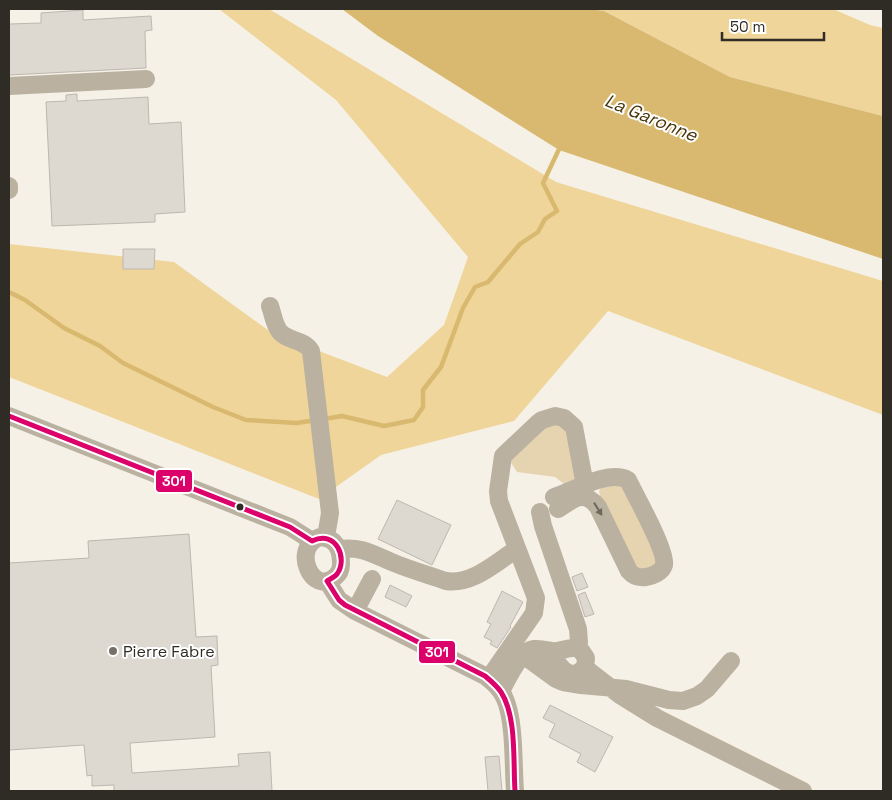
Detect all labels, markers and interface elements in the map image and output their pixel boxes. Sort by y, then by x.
scale bar [722,10,824,42]
text: 50 m [730,17,765,36]
water label: La Garonne [602,89,702,147]
line badge: 301 [155,469,193,493]
text: 301 [162,472,186,490]
unlabelled marker [235,502,245,512]
one-way arrow [593,502,602,515]
line badge: 301 [418,640,456,664]
place label: Pierre Fabre [123,641,215,662]
text: 301 [425,643,449,661]
marker: Pierre Fabre [107,645,119,657]

